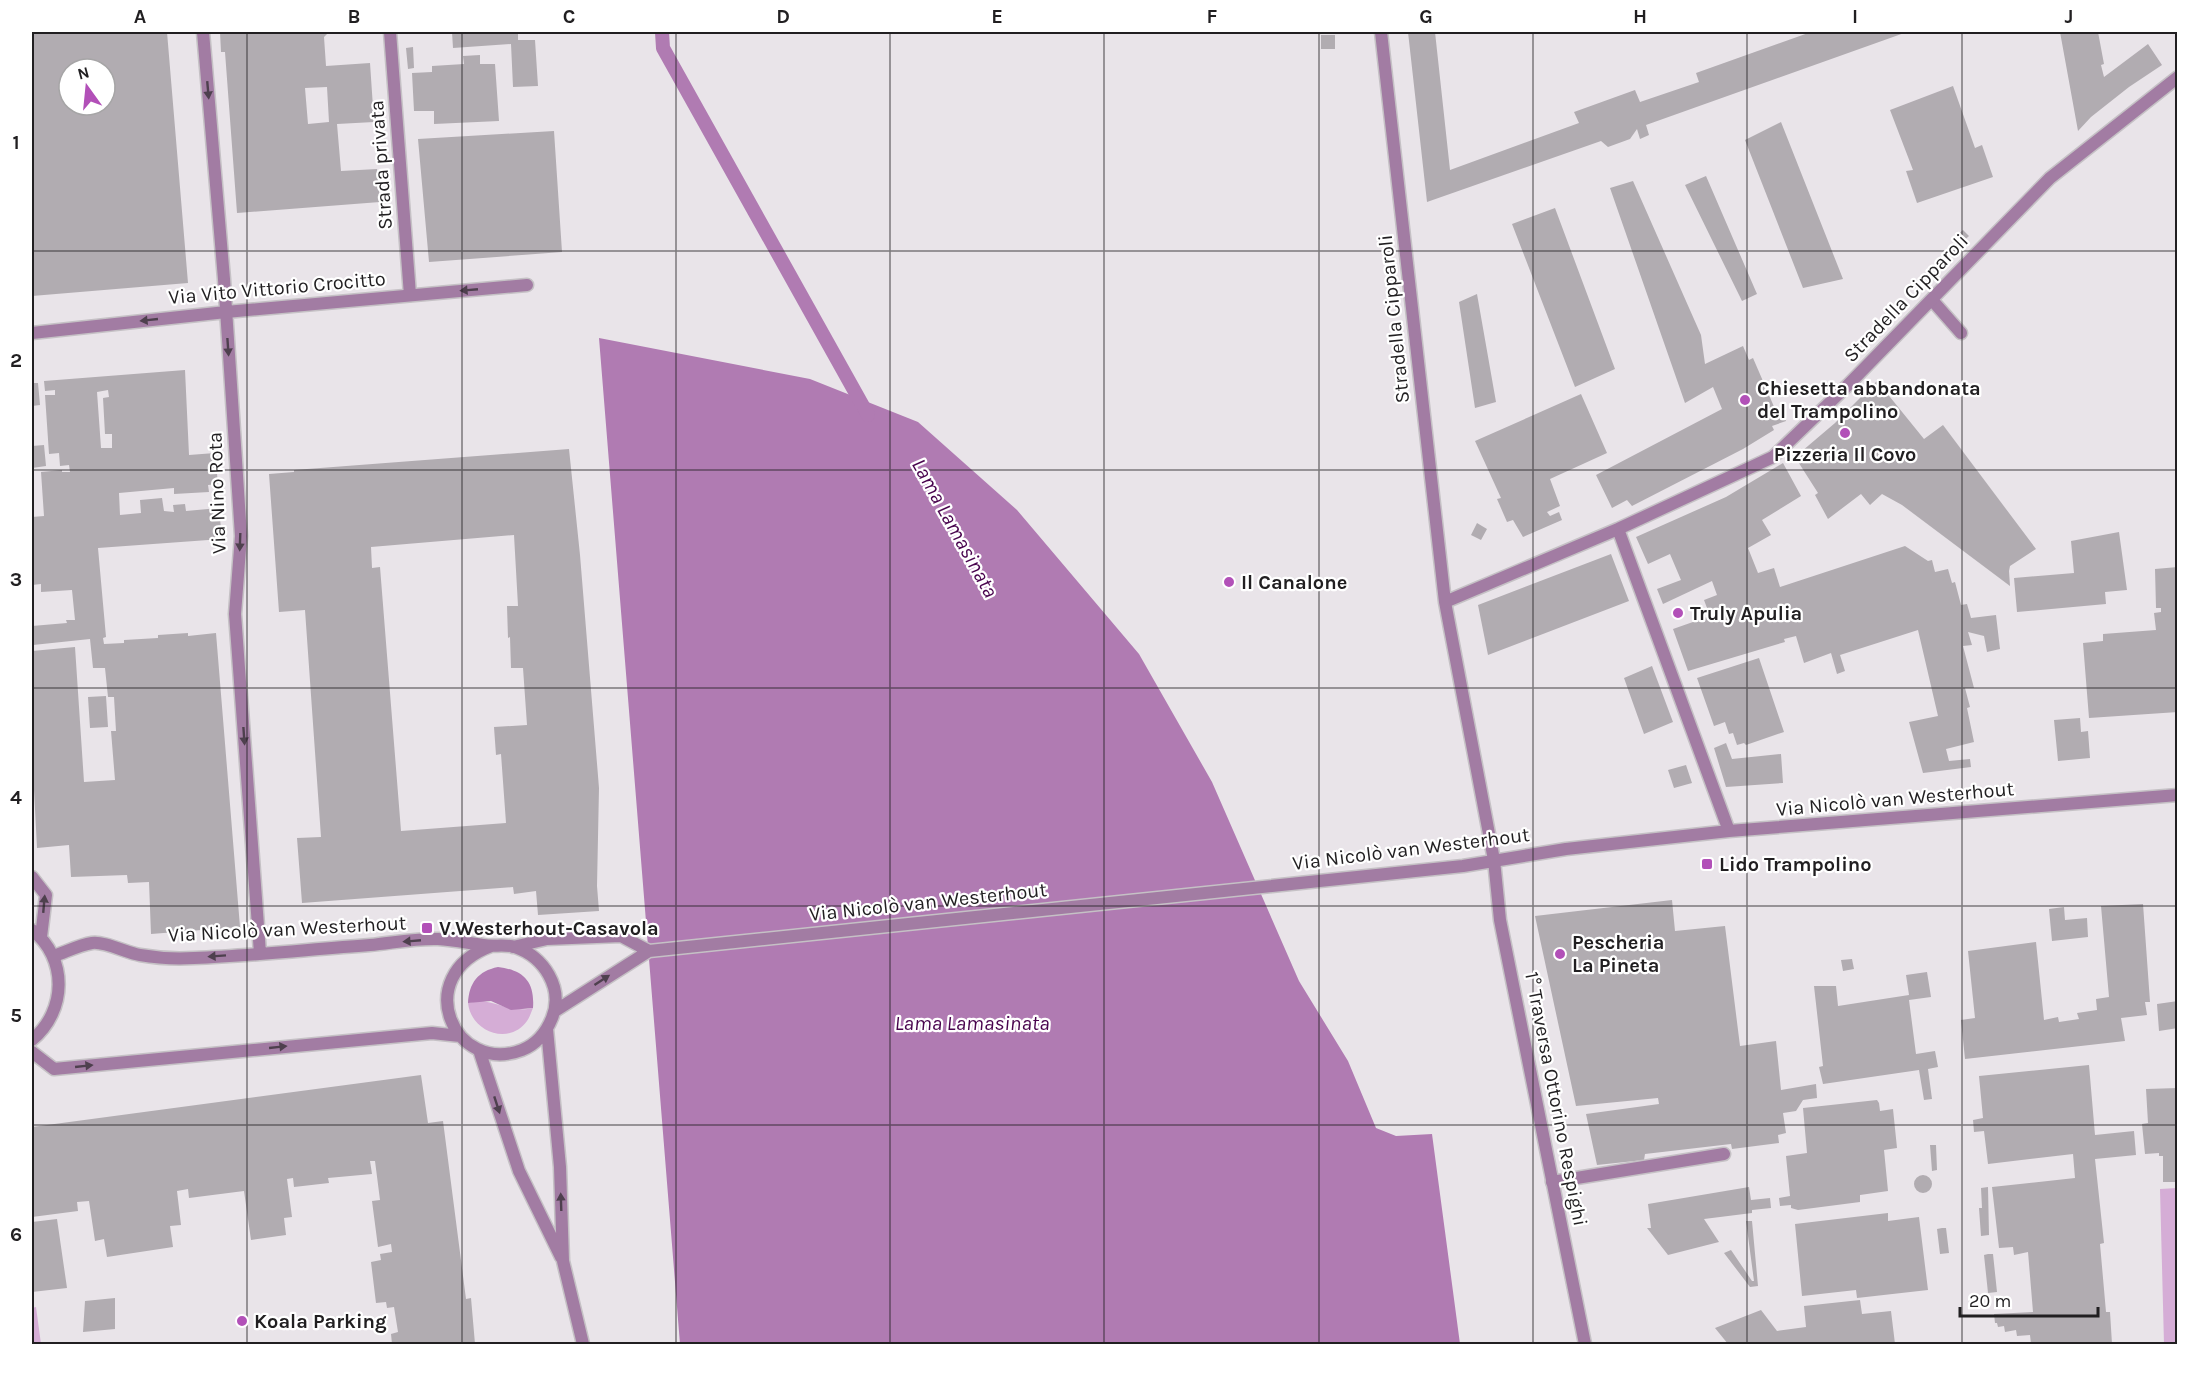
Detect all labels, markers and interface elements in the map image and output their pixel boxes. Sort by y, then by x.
text: A [134,5,147,28]
text: B [348,5,360,28]
text: C [563,5,575,28]
text: D [776,5,790,28]
text: E [991,5,1003,28]
text: F [1207,5,1218,28]
text: G [1419,5,1433,28]
text: H [1633,5,1647,28]
text: I [1852,5,1858,28]
text: J [2065,5,2073,28]
north arrow [57,57,117,117]
text: N [75,62,91,84]
one-way arrow [203,80,213,99]
street label: Strada privata [365,99,397,231]
text: 1 [12,131,20,154]
street label: Stradella Cipparoli [1839,229,1973,367]
street label: Stradella Cipparoli [1374,234,1414,404]
street label: Via Vito Vittorio Crocitto [167,267,387,309]
one-way arrow [459,285,478,295]
one-way arrow [140,315,159,325]
one-way arrow [223,338,233,357]
text: 2 [10,349,22,372]
place label: Chiesetta abbandonata del Trampolino [1757,377,1981,423]
marker: Chiesetta abbandonata del Trampolino [1738,393,1752,407]
marker: Pizzeria Il Covo [1838,426,1852,440]
street label: Via Nino Rota [203,432,231,554]
place label: Pizzeria Il Covo [1774,443,1916,466]
water label: Lama Lamasinata [907,454,1003,602]
one-way arrow [236,532,245,551]
text: 3 [10,568,22,591]
place label: Il Canalone [1241,571,1347,594]
marker: Il Canalone [1222,575,1236,589]
place label: Truly Apulia [1690,602,1802,625]
marker: Truly Apulia [1671,606,1685,620]
one-way arrow [239,727,249,746]
street label: Via Nicolò van Westerhout [1775,777,2015,821]
text: 4 [10,786,22,809]
street label: Via Nicolò van Westerhout [1291,823,1531,875]
place label: Lido Trampolino [1719,853,1872,876]
marker: Lido Trampolino [1700,857,1714,871]
street label: Via Nicolò van Westerhout [808,878,1048,926]
one-way arrow [39,895,49,914]
street label: Via Nicolò van Westerhout [167,911,407,947]
place label: V.Westerhout-Casavola [439,917,659,940]
marker: V.Westerhout-Casavola [420,921,434,935]
place label: Pescheria La Pineta [1572,931,1665,977]
one-way arrow [402,936,421,946]
marker: Pescheria La Pineta [1553,947,1567,961]
one-way arrow [208,952,227,961]
street label: 1° Traversa Ottorino Respighi [1520,970,1592,1228]
one-way arrow [593,975,610,986]
text: 5 [10,1004,22,1027]
water label: Lama Lamasinata [894,1011,1050,1035]
one-way arrow [269,1042,288,1052]
one-way arrow [75,1061,94,1071]
one-way arrow [493,1096,503,1114]
one-way arrow [556,1193,566,1212]
text: 6 [10,1223,22,1246]
scale bar [1960,1280,2098,1318]
text: 20 m [1969,1290,2011,1312]
place label: Koala Parking [254,1310,387,1333]
marker: Koala Parking [235,1314,249,1328]

